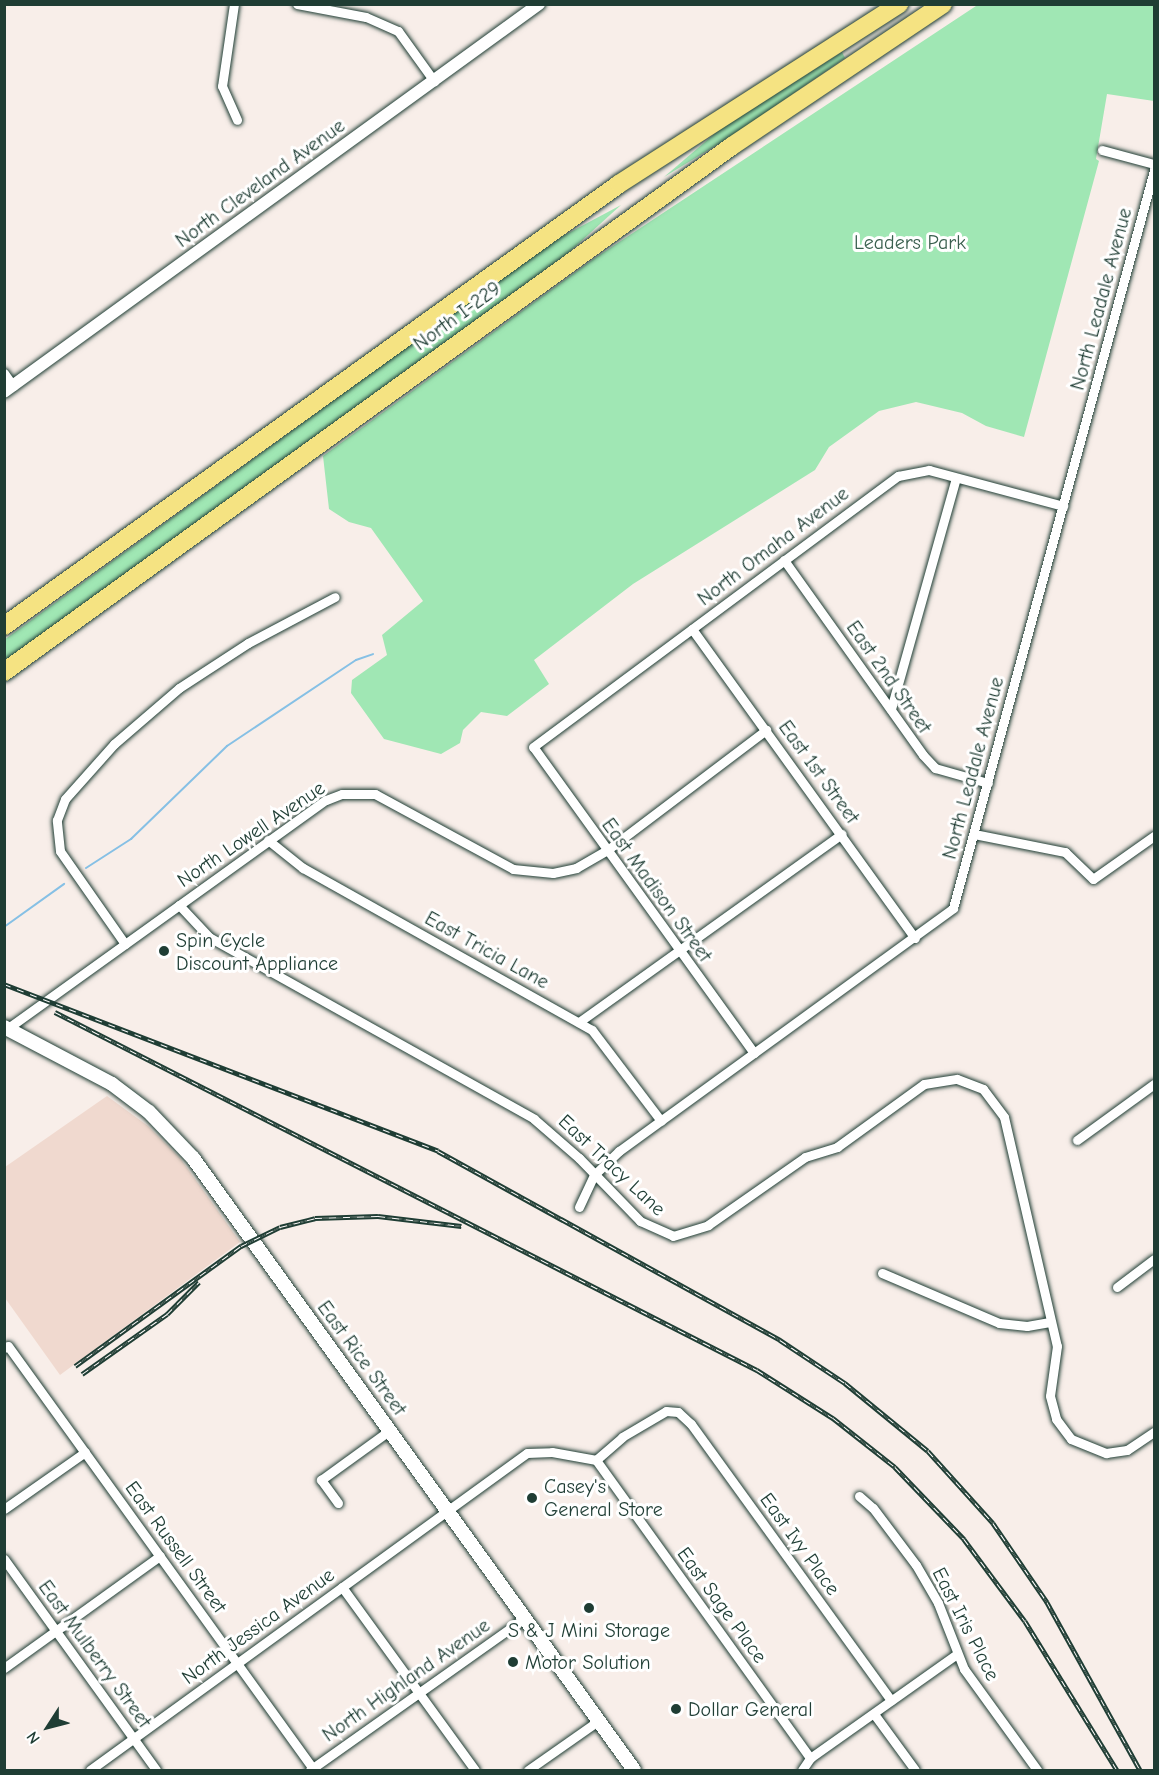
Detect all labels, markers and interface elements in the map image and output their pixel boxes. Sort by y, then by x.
street label: North Cleveland Avenue [171,114,349,252]
street label: North Leadale Avenue [1065,205,1137,393]
park label: Leaders Park [854,230,966,254]
street label: North I-229 [409,276,505,356]
street label: North Omaha Avenue [693,481,853,611]
street label: East 2nd Street [841,616,937,738]
street label: North Leadale Avenue [937,674,1009,862]
street label: East 1st Street [773,716,865,828]
street label: North Lowell Avenue [173,776,329,892]
street label: East Madison Street [597,813,717,967]
street label: East Tricia Lane [421,906,553,994]
place label: Spin Cycle Discount Appliance [176,928,338,975]
marker: Spin Cycle Discount Appliance [157,944,171,958]
street label: East Tracy Lane [553,1109,671,1221]
street label: East Rice Street [312,1296,412,1420]
place label: Casey's General Store [544,1474,663,1521]
street label: East Russell Street [120,1476,232,1618]
street label: East Ivy Place [755,1488,845,1600]
marker: Casey's General Store [525,1491,539,1505]
street label: East Sage Place [672,1542,772,1668]
street label: North Jessica Avenue [177,1563,339,1689]
street label: East Iris Place [927,1563,1005,1685]
street label: East Mulberry Street [33,1575,157,1733]
marker: S & J Mini Storage [582,1601,596,1615]
street label: North Highland Avenue [318,1613,494,1747]
place label: S & J Mini Storage [508,1618,670,1642]
place label: Motor Solution [525,1650,651,1674]
marker: Motor Solution [506,1655,520,1669]
north arrow [18,1697,78,1757]
place label: Dollar General [688,1697,813,1721]
marker: Dollar General [669,1702,683,1716]
text: N [23,1728,44,1747]

